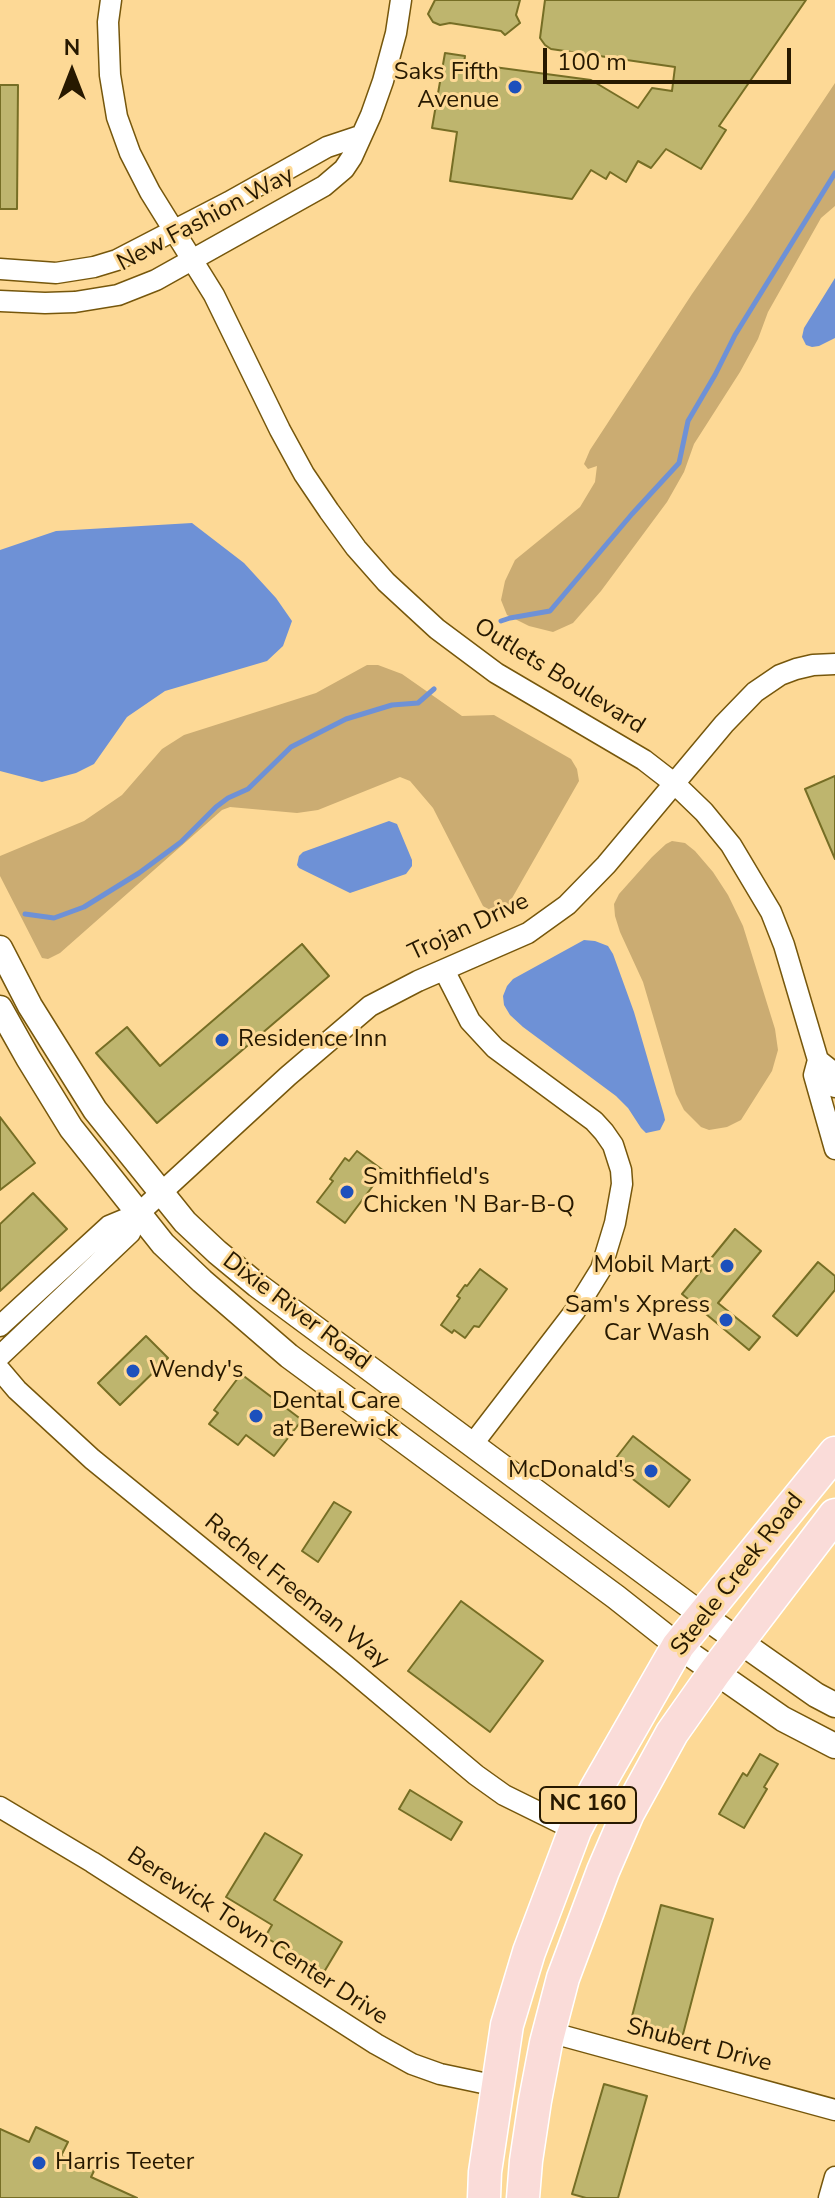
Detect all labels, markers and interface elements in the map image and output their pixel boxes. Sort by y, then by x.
north arrow [32,32,112,112]
scale bar [547,32,795,82]
text: N [64,33,80,63]
text: 100 m [557,46,627,78]
place label: Saks Fifth Avenue [394,59,499,115]
marker: Saks Fifth Avenue [506,78,524,96]
street label: New Fashion Way [113,161,299,279]
street label: Outlets Boulevard [468,613,650,741]
street label: Trojan Drive [404,888,534,968]
place label: Residence Inn [238,1026,387,1054]
marker: Residence Inn [213,1031,231,1049]
place label: Smithfield's Chicken 'N Bar-B-Q [363,1164,575,1220]
marker: Smithfield's Chicken 'N Bar-B-Q [338,1183,356,1201]
street label: Dixie River Road [216,1247,376,1377]
place label: Mobil Mart [593,1252,711,1280]
marker: Mobil Mart [718,1257,736,1275]
place label: Sam's Xpress Car Wash [565,1292,710,1348]
marker: Sam's Xpress Car Wash [717,1311,735,1329]
place label: Wendy's [149,1357,244,1385]
marker: Wendy's [124,1362,142,1380]
place label: Dental Care at Berewick [272,1388,400,1444]
marker: Dental Care at Berewick [247,1407,265,1425]
place label: McDonald's [508,1457,635,1485]
marker: McDonald's [642,1462,660,1480]
street label: Steele Creek Road [666,1488,810,1662]
street label: Rachel Freeman Way [198,1509,394,1675]
road number: NC 160 [540,1787,636,1823]
street label: Berewick Town Center Drive [121,1842,393,2032]
street label: Shubert Drive [623,2013,775,2079]
place label: Harris Teeter [55,2149,194,2177]
marker: Harris Teeter [30,2154,48,2172]

